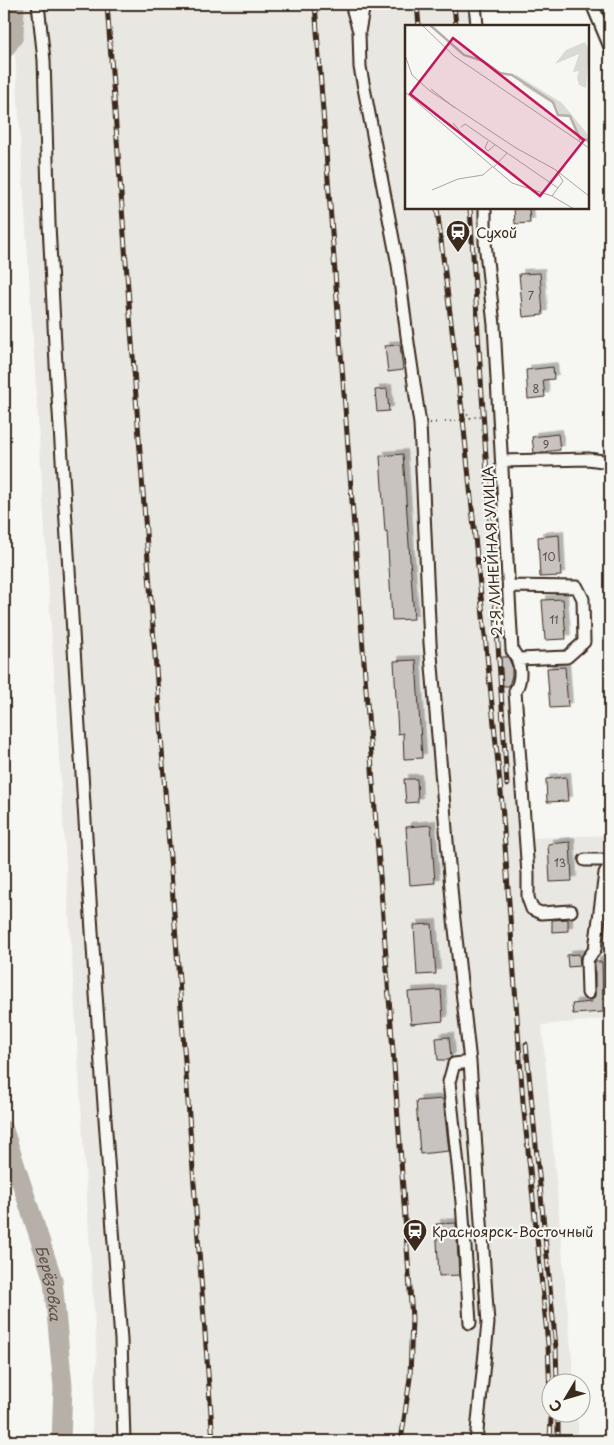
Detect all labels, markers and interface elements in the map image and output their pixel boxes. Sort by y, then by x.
inset map [405,25,589,209]
station icon: Сухой [445,219,471,253]
place label: Сухой [476,222,517,243]
house number: 7 [528,287,534,304]
house number: 8 [533,380,540,397]
house number: 9 [543,436,549,453]
street label: 2-Я ЛИНЕЙНАЯ УЛИЦА [477,465,507,637]
house number: 10 [543,548,555,565]
house number: 11 [549,611,559,628]
house number: 13 [554,854,566,871]
station icon: Красноярск-Восточный [402,1218,428,1252]
place label: Красноярск-Восточный [432,1221,594,1242]
water label: Берёзовка [31,1242,68,1322]
north arrow [542,1372,592,1422]
text: С [544,1396,567,1417]

